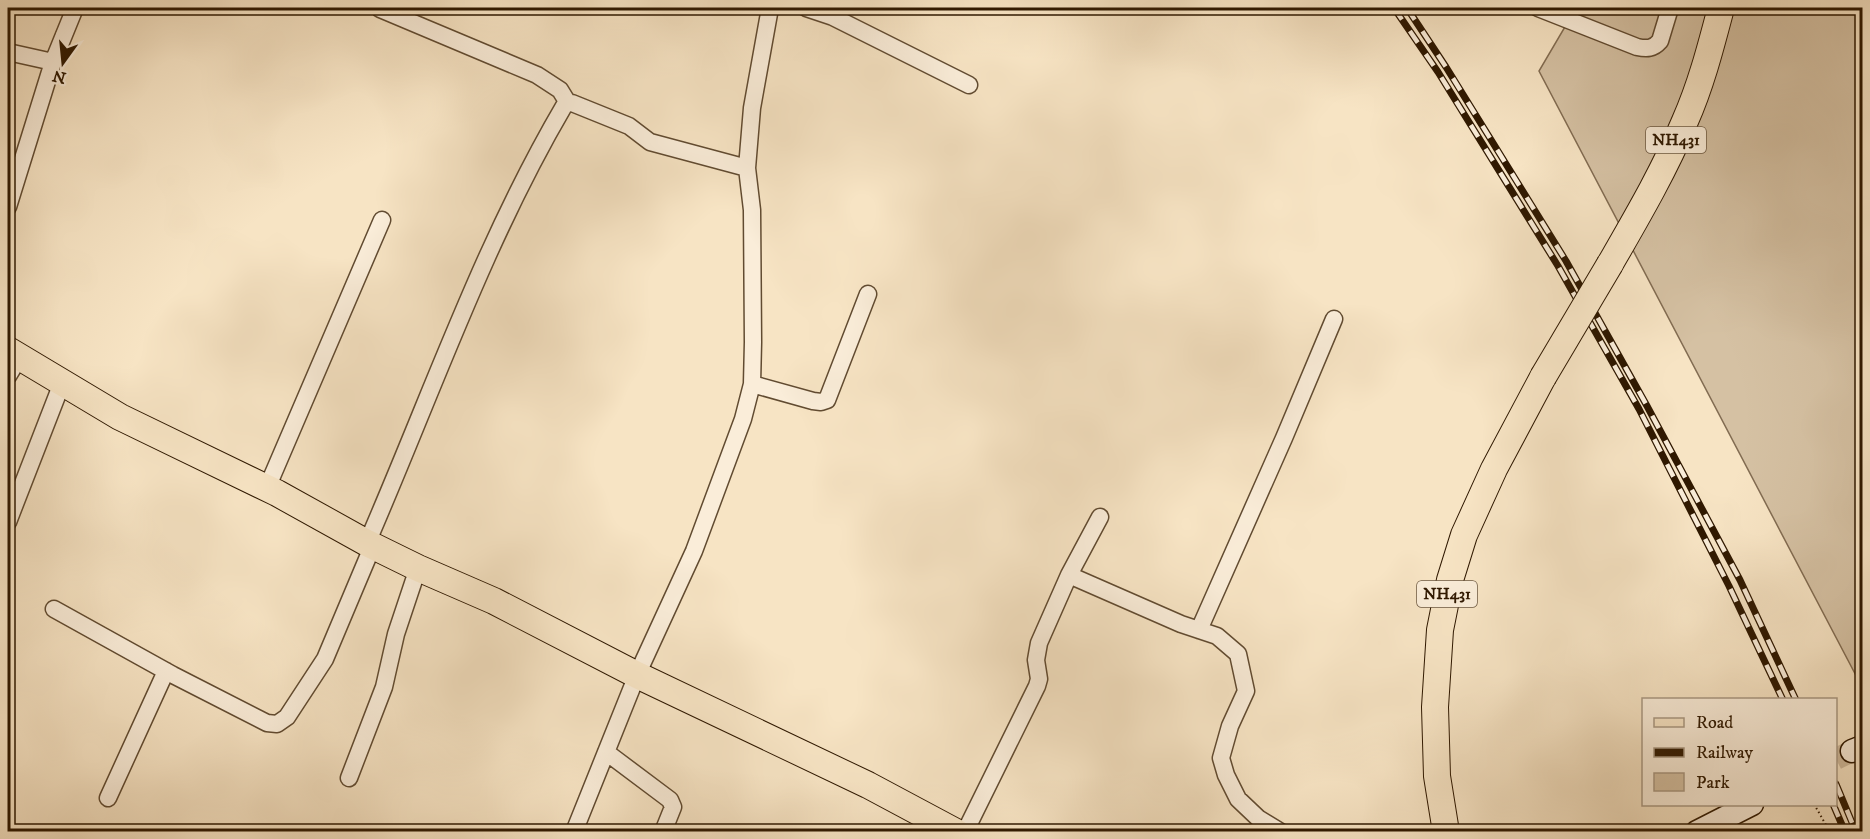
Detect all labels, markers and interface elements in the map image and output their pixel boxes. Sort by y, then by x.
north arrow [33,33,93,93]
text: N [50,65,68,88]
road number: NH431 [1646,127,1706,153]
road number: NH431 [1417,581,1477,607]
legend [1642,698,1837,806]
text: Road [1696,712,1733,734]
text: Railway [1696,742,1754,764]
text: Park [1696,772,1730,794]

